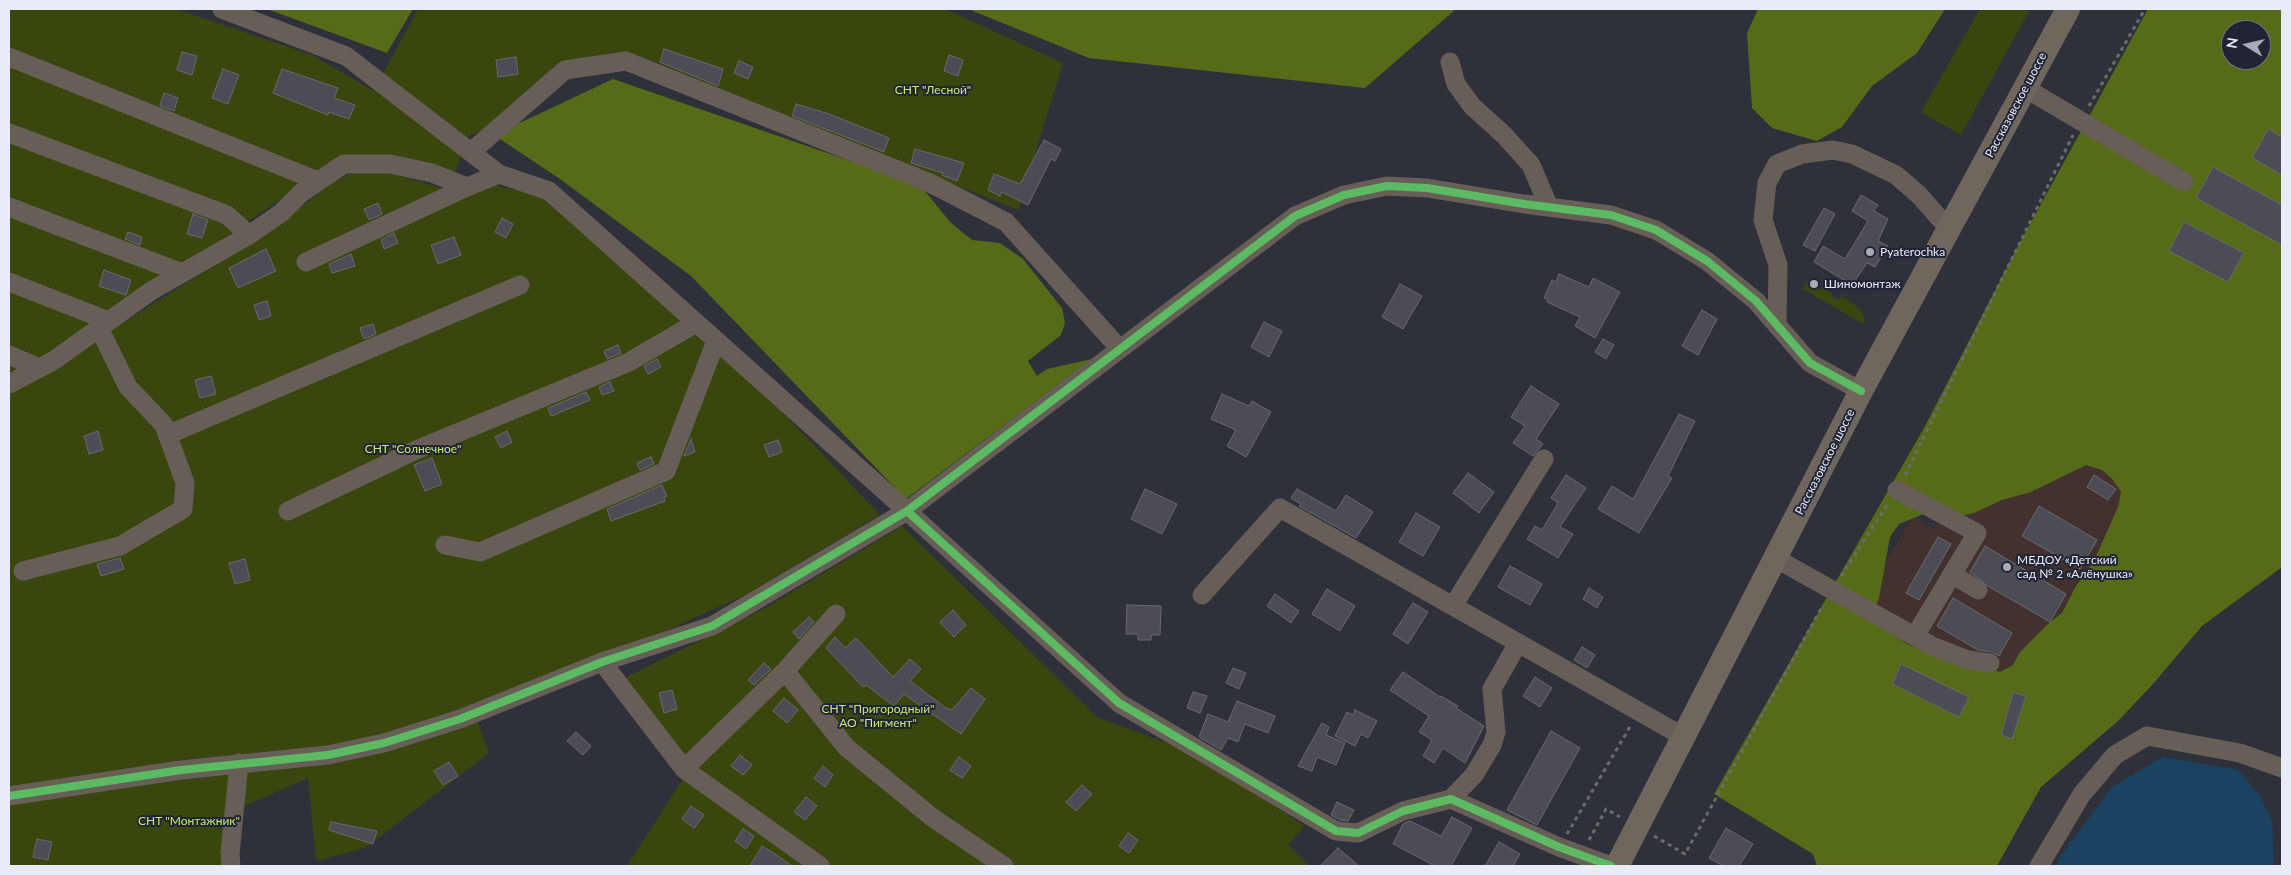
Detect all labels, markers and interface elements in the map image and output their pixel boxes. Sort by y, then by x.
north arrow [2221,20,2271,70]
text: N [2222,36,2241,49]
street label: Рассказовское шоссе [1982,50,2050,160]
park label: СНТ "Лесной" [895,83,971,97]
place label: Pyaterochka [1880,245,1945,259]
marker: Pyaterochka [1864,246,1876,258]
place label: Шиномонтаж [1824,277,1901,291]
marker: Шиномонтаж [1808,278,1820,290]
street label: Рассказовское шоссе [1792,407,1858,517]
park label: СНТ "Солнечное" [365,442,461,456]
place label: МБДОУ «Детский сад № 2 «Алёнушка» [2017,553,2133,581]
marker: МБДОУ «Детский сад № 2 «Алёнушка» [2001,561,2013,573]
park label: СНТ "Пригородный" АО "Пигмент" [821,702,935,730]
park label: СНТ "Монтажник" [138,814,240,828]

